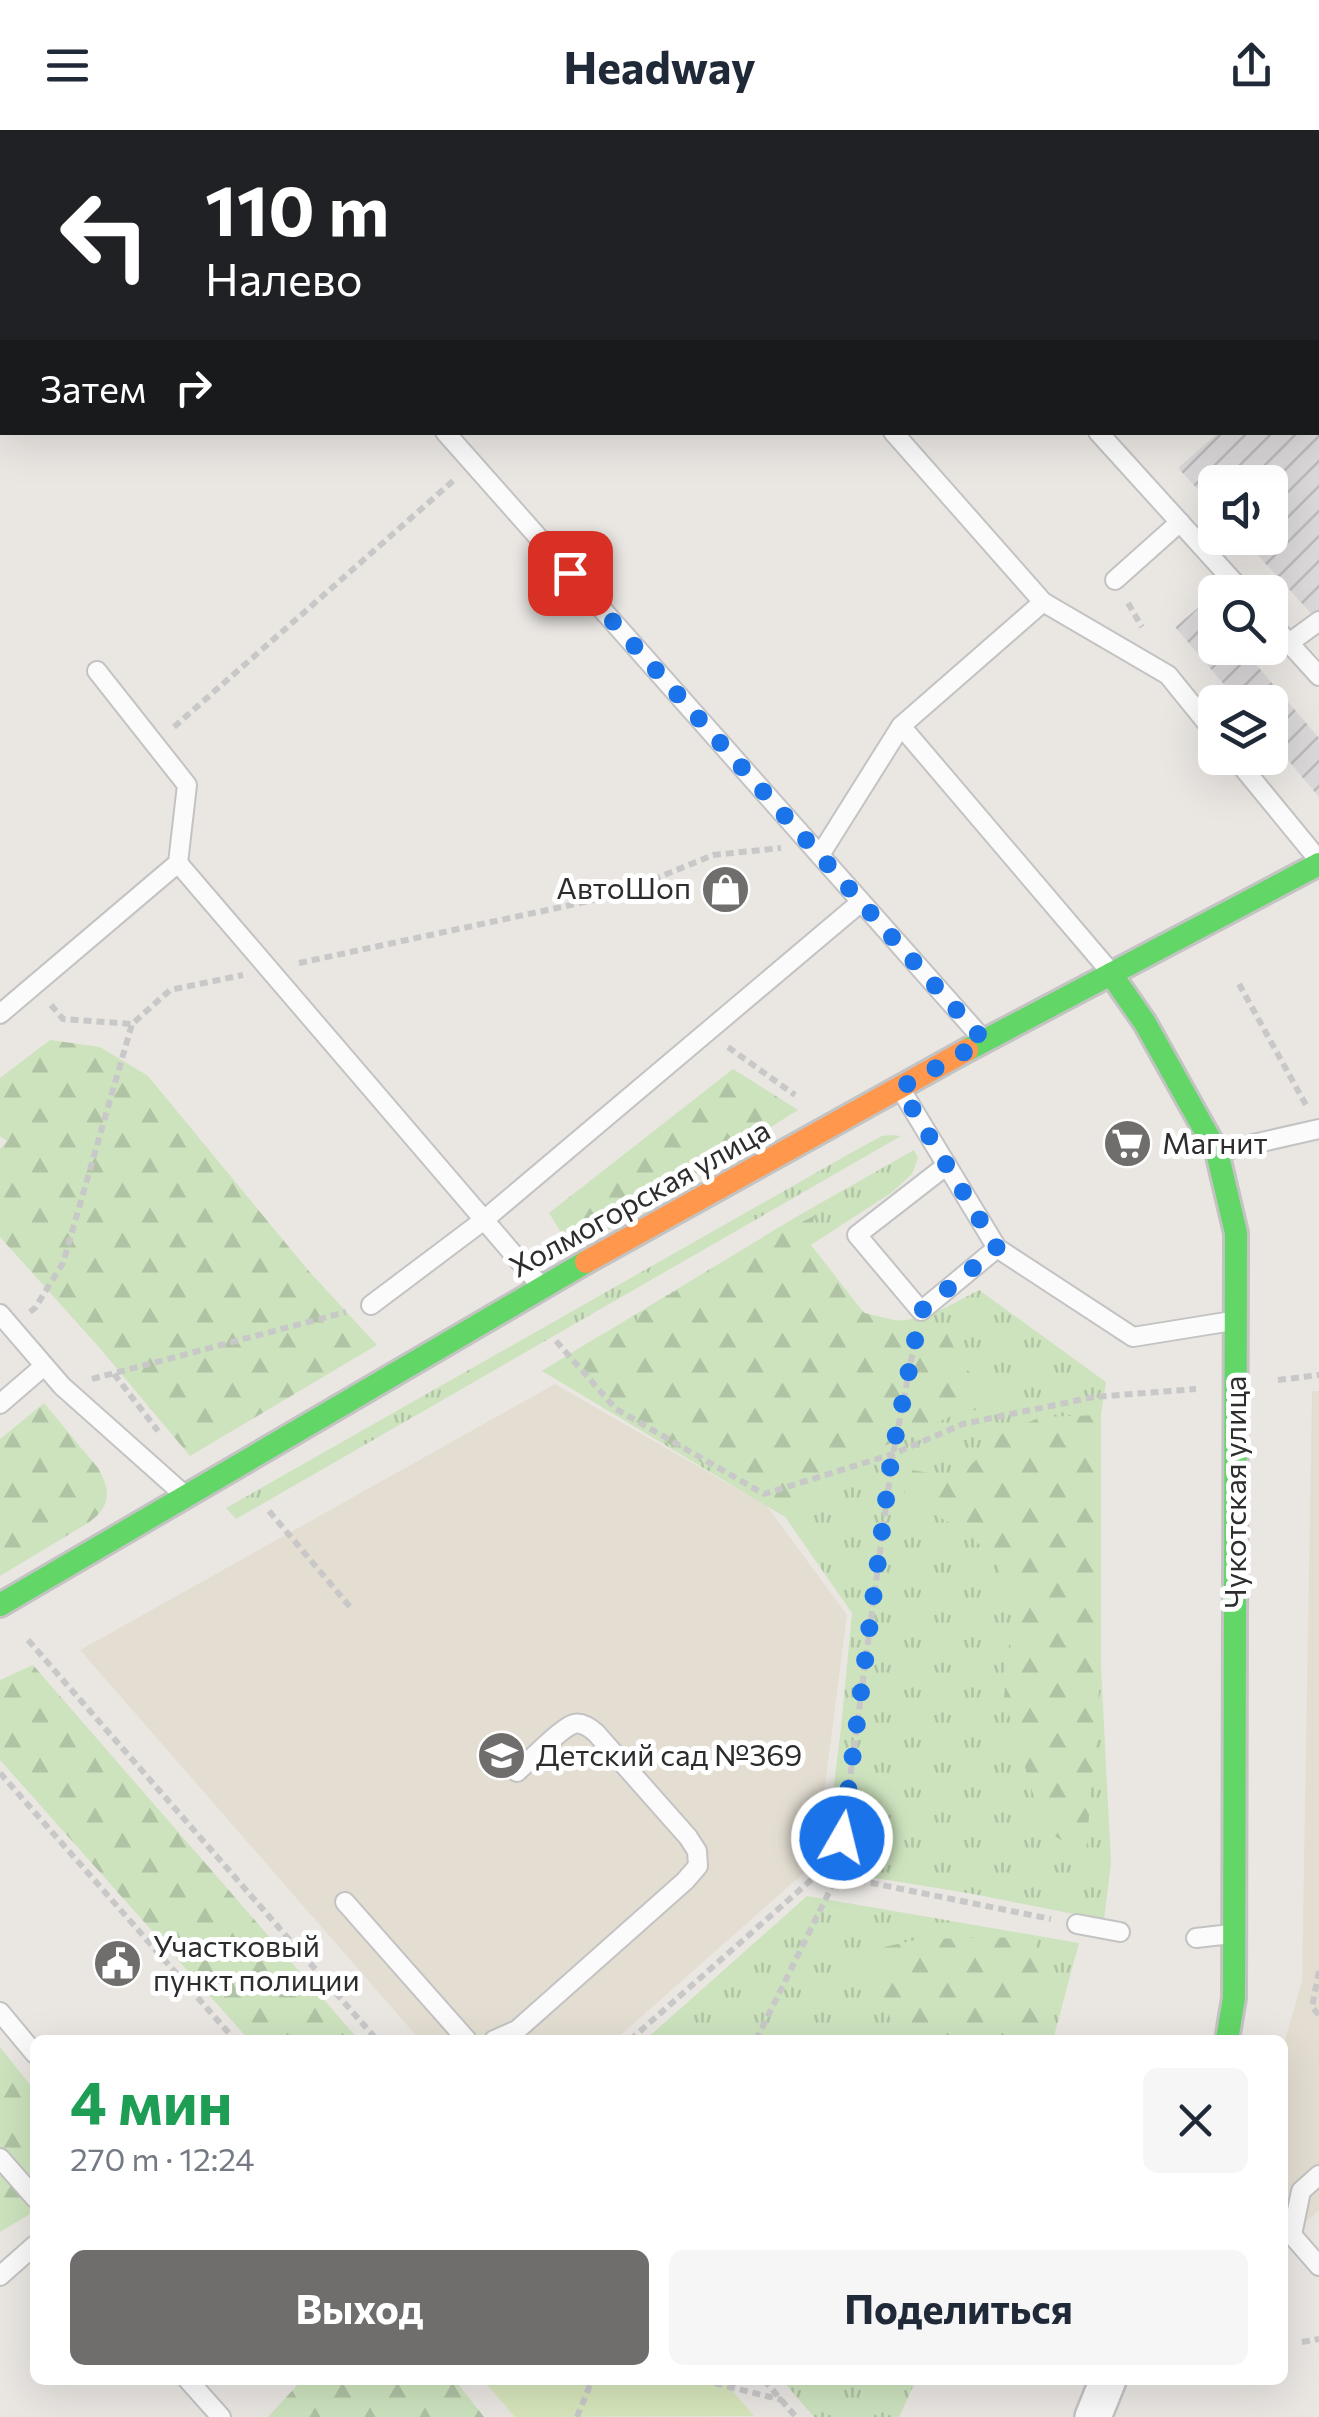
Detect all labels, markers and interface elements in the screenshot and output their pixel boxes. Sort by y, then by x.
icon: menu [40,38,95,93]
text: Headway [563,38,756,93]
icon: share [1224,38,1279,93]
text: 110 m [205,165,389,250]
icon: left [40,170,170,300]
text: Налево [205,250,363,305]
icon: right [166,360,221,415]
text: Затем [40,364,146,411]
map controls [1198,465,1288,775]
button: sound [1198,465,1288,555]
pin [528,531,613,616]
icon: arrive [543,546,598,601]
button: search [1198,575,1288,665]
button: layers [1198,685,1288,775]
shop icon: АвтоШоп [700,863,752,915]
place label: АвтоШоп [556,868,691,905]
street label: Холмогорская улица [502,1110,775,1284]
supermarket icon: Магнит [1101,1118,1153,1170]
place label: Магнит [1162,1123,1268,1160]
street label: Чукотская улица [1215,1376,1252,1608]
school or university icon: Детский сад №369 [475,1730,527,1782]
place label: Детский сад №369 [536,1735,802,1772]
position arrow [790,1786,894,1890]
place label: Участковый пункт полиции [153,1926,360,1997]
public building icon: Участковый пункт полиции [92,1938,144,1990]
text: 4 мин [70,2064,232,2137]
button: close [1143,2068,1248,2173]
text: 270 m · 12:24 [70,2138,255,2178]
button: Выход [70,2250,649,2365]
button: Поделиться [669,2250,1248,2365]

